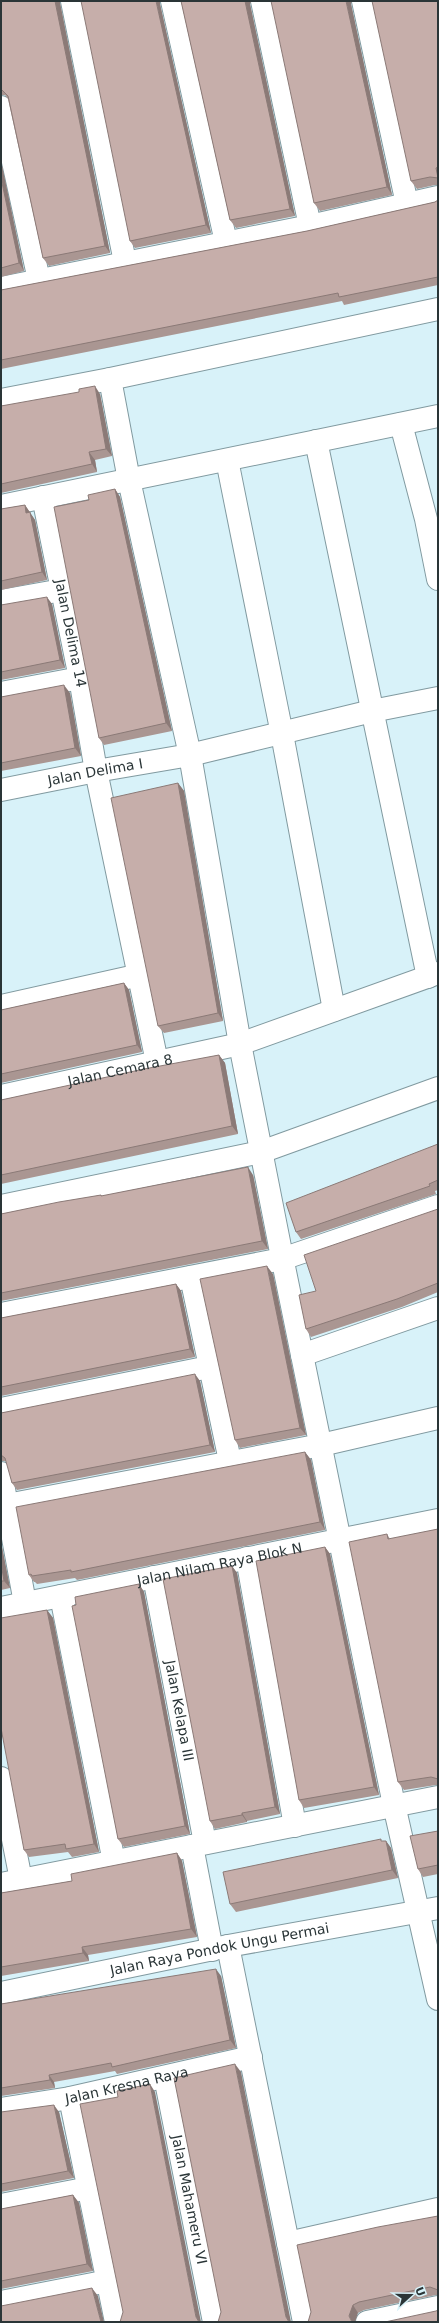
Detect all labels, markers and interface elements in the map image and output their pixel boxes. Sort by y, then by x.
street label: Jalan Delima 14 [52,577,89,689]
street label: Jalan Delima I [45,755,144,789]
street label: Jalan Cemara 8 [65,1051,174,1089]
street label: Jalan Nilam Raya Blok N [135,1540,304,1589]
street label: Jalan Kelapa III [162,1658,197,1762]
street label: Jalan Raya Pondok Ungu Permai [108,1920,330,1978]
street label: Jalan Kresna Raya [63,2063,190,2107]
street label: Jalan Mahameru VI [169,2132,210,2266]
north arrow [391,2275,431,2315]
text: U [412,2285,428,2298]

